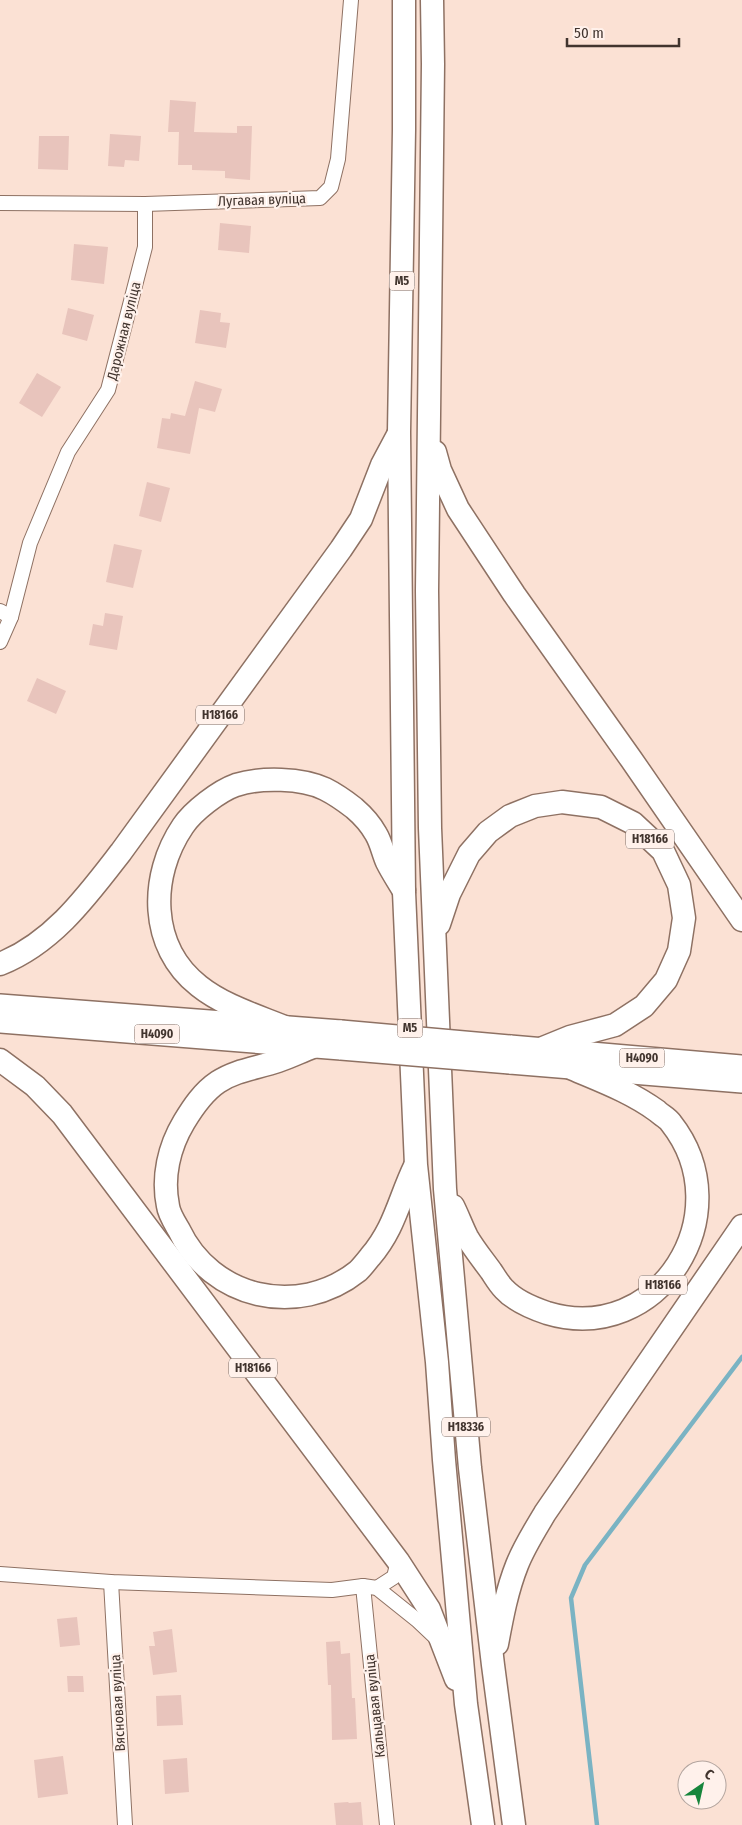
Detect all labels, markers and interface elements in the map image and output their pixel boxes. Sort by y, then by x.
scale bar [567,15,680,47]
text: 50 m [574,24,604,42]
street label: Лугавая вуліца [218,190,306,210]
road number: М5 [390,272,414,290]
street label: Дарожная вуліца [103,280,144,383]
road number: Н18166 [196,706,244,724]
road number: Н18166 [626,830,674,849]
road number: М5 [398,1018,422,1038]
road number: Н4090 [134,1024,180,1044]
road number: Н4090 [620,1048,664,1068]
road number: Н18166 [639,1276,687,1294]
road number: Н18166 [229,1359,277,1378]
road number: Н18336 [442,1418,490,1436]
street label: Кальцавая вуліца [361,1653,389,1759]
street label: Вясновая вуліца [107,1654,129,1752]
north arrow [677,1760,727,1810]
text: С [701,1766,717,1784]

